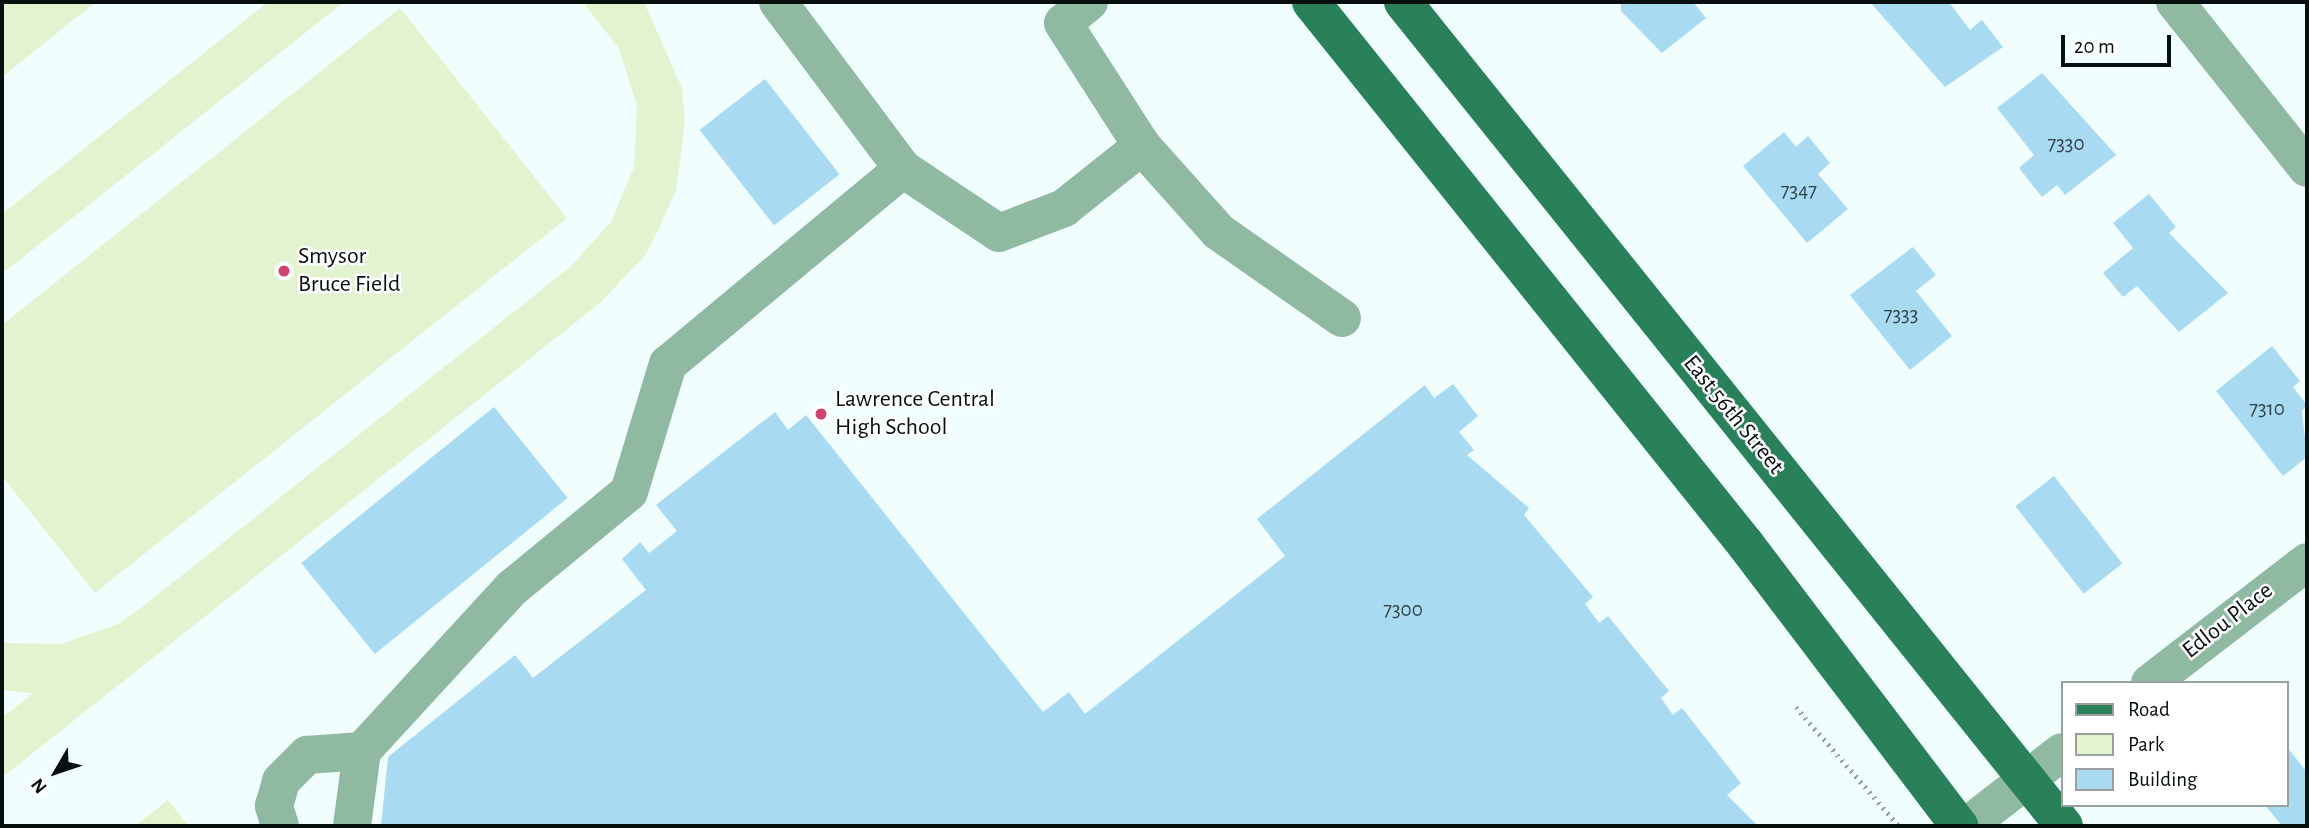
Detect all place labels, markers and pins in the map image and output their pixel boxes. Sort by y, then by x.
place label: Smysor Bruce Field [298,243,401,299]
marker: Smysor Bruce Field [276,263,292,279]
place label: Lawrence Central High School [835,386,995,442]
marker: Lawrence Central High School [813,406,829,422]

